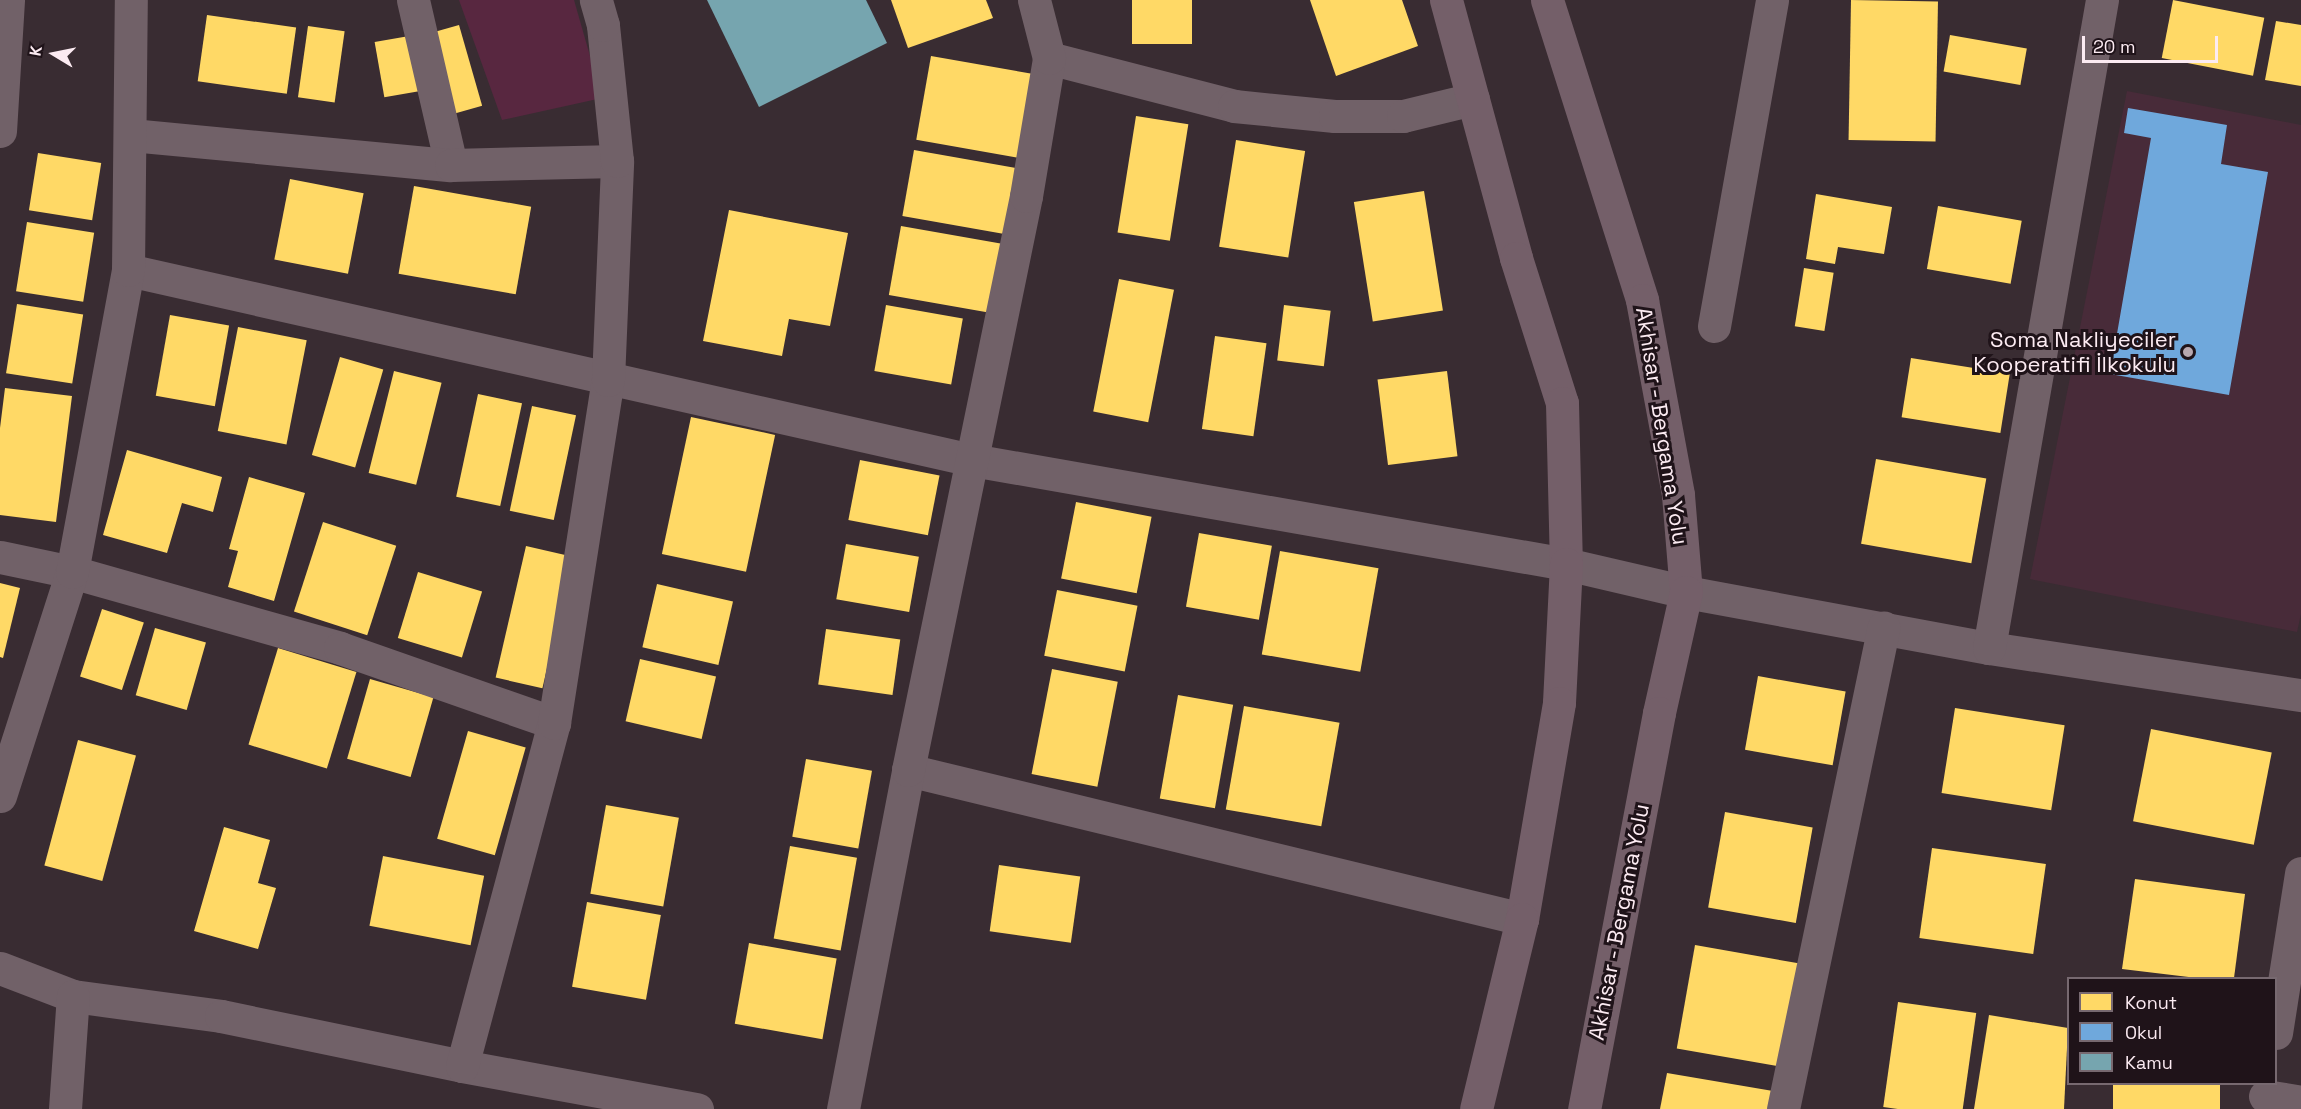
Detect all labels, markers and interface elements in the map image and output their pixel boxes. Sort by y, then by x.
north arrow [24,24,84,84]
scale bar [2085,24,2222,62]
text: 20 m [2093,35,2136,58]
text: K [25,44,47,58]
street label: Akhisar - Bergama Yolu [1630,305,1694,547]
place label: Soma Nakliyeciler Kooperatifi İlkokulu [1973,326,2176,378]
marker: Soma Nakliyeciler Kooperatifi İlkokulu [2181,345,2195,359]
street label: Akhisar - Bergama Yolu [1583,801,1655,1043]
legend [2067,977,2277,1085]
text: Konut [2125,991,2177,1014]
text: Okul [2125,1021,2162,1044]
text: Kamu [2125,1051,2173,1074]

